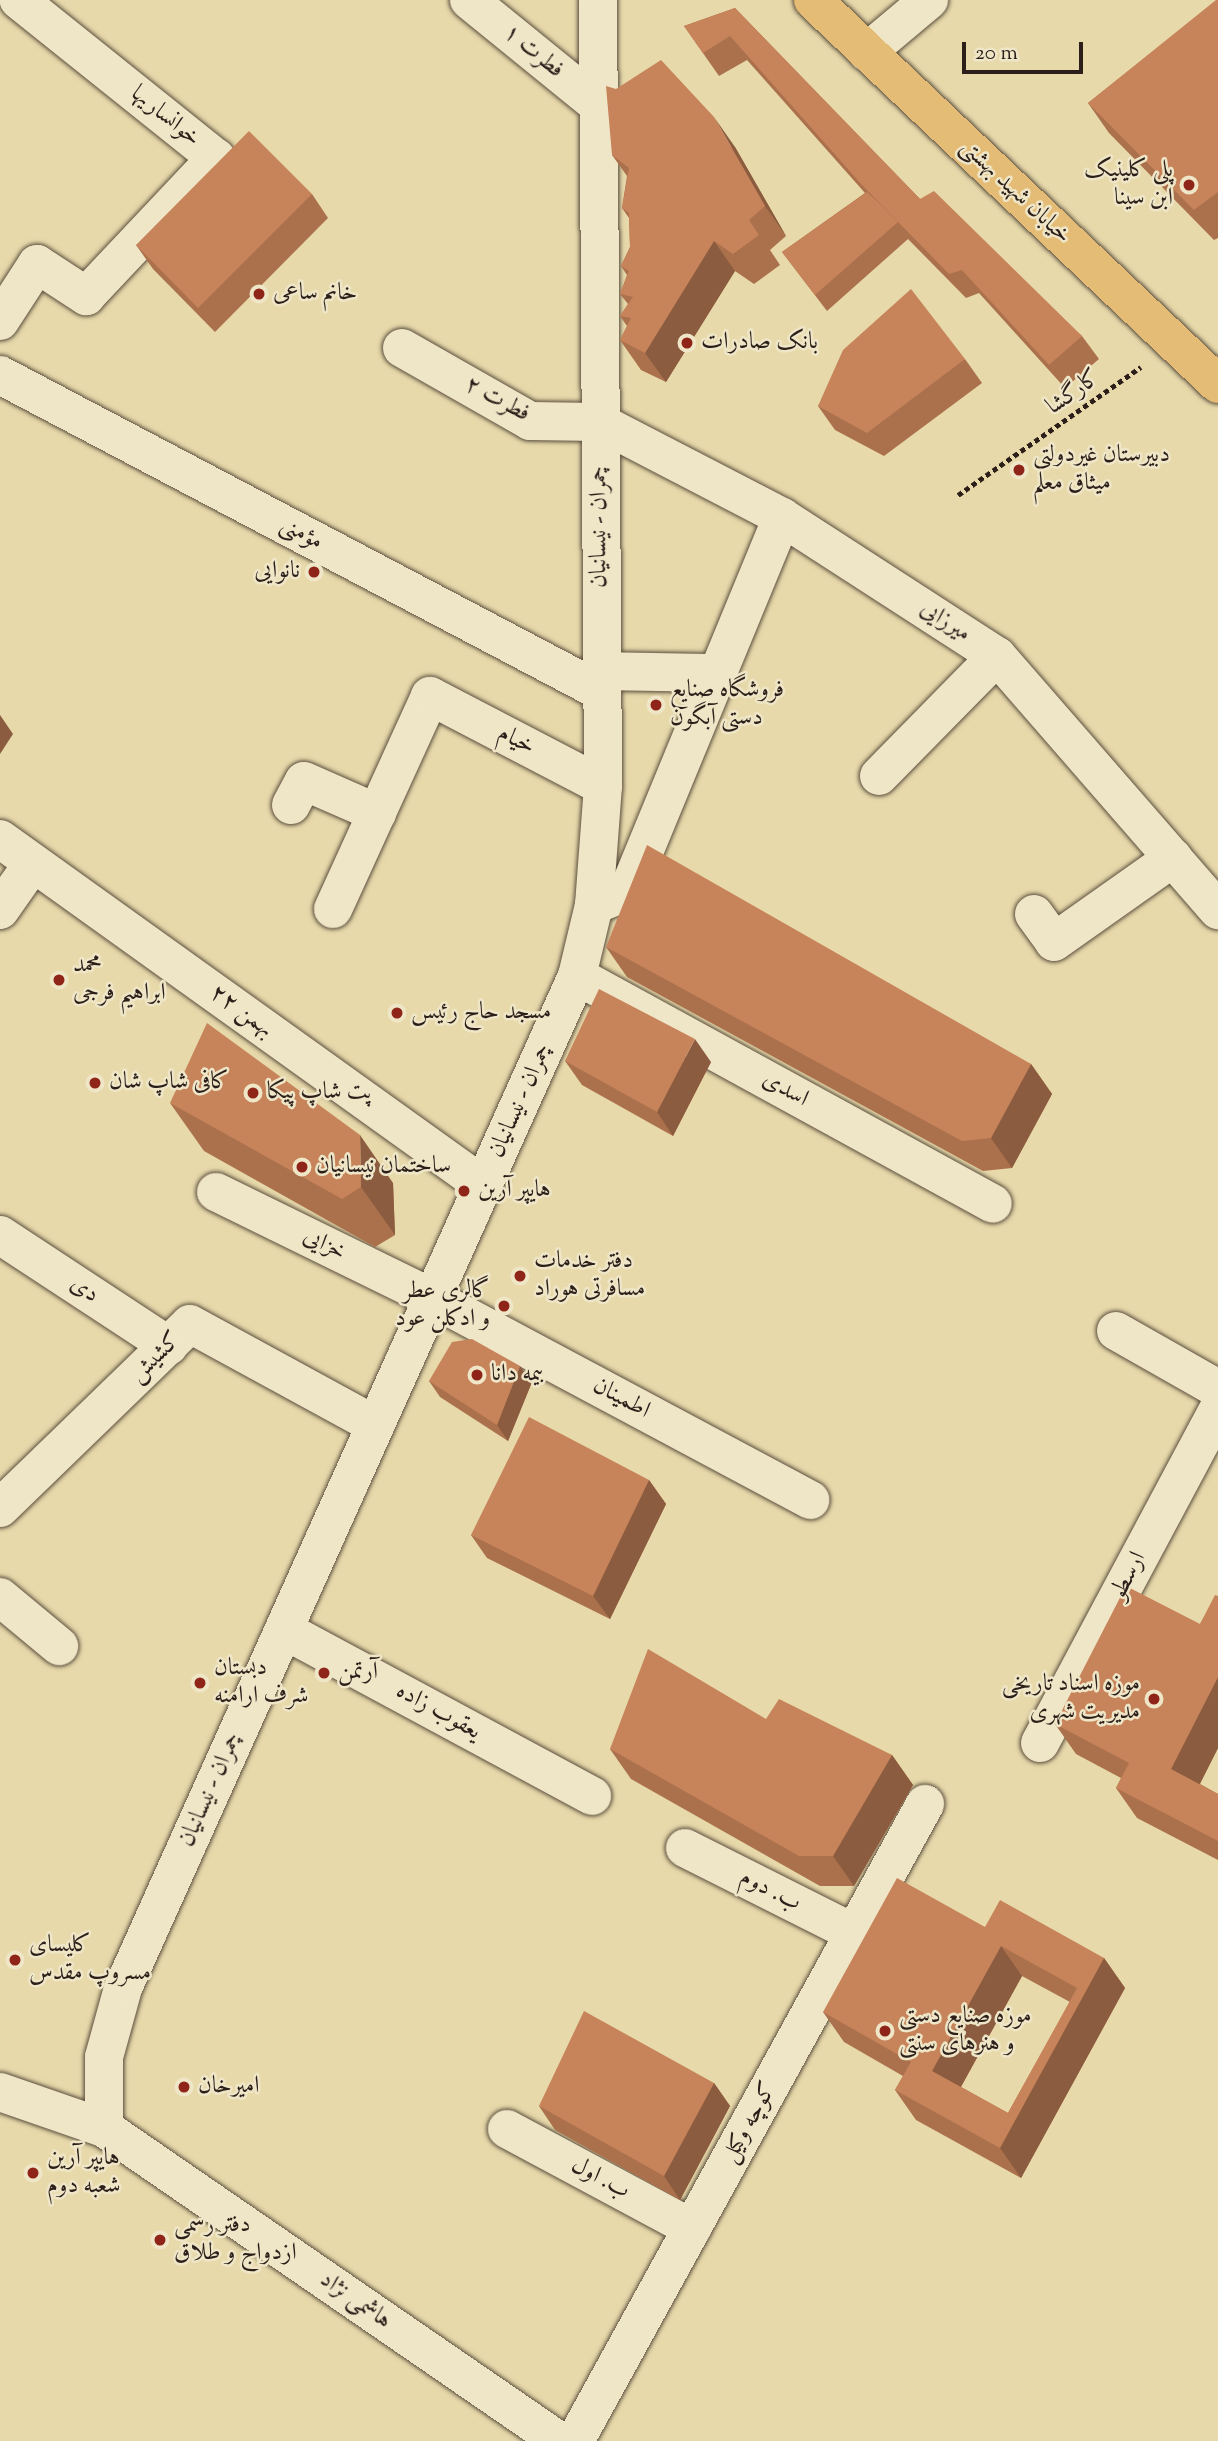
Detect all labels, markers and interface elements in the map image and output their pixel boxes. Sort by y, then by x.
street label: فطرت ۱ [497,19,569,85]
scale bar [966,28,1087,72]
text: 20 m [975,39,1018,69]
street label: خوانساریها [124,80,206,154]
street label: خیابان شهید بهشتی [953,133,1077,251]
place label: پلی کلینیک ابن سینا [1084,157,1173,213]
marker: پلی کلینیک ابن سینا [1179,175,1199,195]
place label: خانم ساعی [273,280,357,308]
marker: خانم ساعی [251,286,267,302]
place label: بانک صادرات [701,329,818,357]
marker: بانک صادرات [679,335,695,351]
street label: کارگشا [1041,364,1107,422]
street label: فطرت ۲ [459,371,535,429]
place label: دبیرستان غیردولتی میثاق معلم [1033,442,1170,498]
marker: دبیرستان غیردولتی میثاق معلم [1011,462,1027,478]
street label: چمران - نیسانیان [586,466,614,588]
street label: مؤمنی [275,511,327,557]
place label: نانوایی [254,558,300,586]
marker: نانوایی [306,564,322,580]
street label: میرزایی [914,595,976,649]
place label: فروشگاه صنایع دستی آبگون [670,677,784,733]
marker: فروشگاه صنایع دستی آبگون [648,697,664,713]
street label: خیام [493,720,539,762]
place label: محمد ابراهیم فرجی [73,952,166,1008]
marker: محمد ابراهیم فرجی [51,972,67,988]
street label: ۲۲ بهمن [203,979,279,1045]
place label: مسجد حاج رئیس [411,999,551,1027]
marker: مسجد حاج رئیس [389,1005,405,1021]
street label: چمران - نیسانیان [483,1039,559,1163]
street label: اسدی [757,1066,813,1114]
place label: کافی شاپ شان [109,1069,229,1097]
marker: کافی شاپ شان [87,1075,103,1091]
place label: پت شاپ پیکا [267,1079,372,1107]
marker: پت شاپ پیکا [245,1085,261,1101]
place label: ساختمان نیسانیان [316,1153,451,1181]
marker: ساختمان نیسانیان [294,1159,310,1175]
place label: هایپر آرین [478,1177,551,1205]
marker: هایپر آرین [456,1183,472,1199]
street label: خزایی [298,1222,350,1268]
place label: دفتر خدمات مسافرتی هوراد [534,1248,645,1304]
marker: دفتر خدمات مسافرتی هوراد [512,1268,528,1284]
street label: دی [64,1270,104,1310]
place label: گالری عطر و ادکلن عود [395,1278,490,1334]
marker: گالری عطر و ادکلن عود [496,1298,512,1314]
street label: کشیش [124,1326,188,1390]
place label: بیمه دانا [491,1361,544,1389]
marker: بیمه دانا [469,1367,485,1383]
street label: اطمینان [587,1372,655,1426]
street label: ارسطو [1105,1547,1153,1605]
place label: دبستان شرف ارامنه [214,1655,309,1711]
place label: آرتمن [338,1659,378,1687]
marker: آرتمن [316,1665,332,1681]
place label: موزه اسناد تاریخی مدیریت شهری [1002,1671,1140,1727]
marker: دبستان شرف ارامنه [192,1675,208,1691]
street label: یعقوب زاده [391,1677,485,1747]
marker: موزه اسناد تاریخی مدیریت شهری [1146,1691,1162,1707]
street label: چمران - نیسانیان [173,1728,249,1852]
street label: ب. دوم [735,1863,805,1919]
place label: کلیسای مسروپ مقدس [29,1932,151,1988]
marker: کلیسای مسروپ مقدس [7,1952,23,1968]
place label: موزه صنایع دستی و هنرهای سنتی [899,2003,1032,2059]
marker: موزه صنایع دستی و هنرهای سنتی [877,2023,893,2039]
place label: امیرخان [198,2073,259,2101]
street label: کوچه وکیل [716,2078,784,2168]
marker: امیرخان [176,2079,192,2095]
place label: هایپر آرین شعبه دوم [47,2145,121,2201]
street label: ب. اول [566,2152,634,2206]
marker: هایپر آرین شعبه دوم [25,2165,41,2181]
place label: دفتر رسمی ازدواج و طلاق [174,2212,297,2268]
marker: دفتر رسمی ازدواج و طلاق [152,2232,168,2248]
street label: هاشمی نژاد [313,2266,397,2336]

